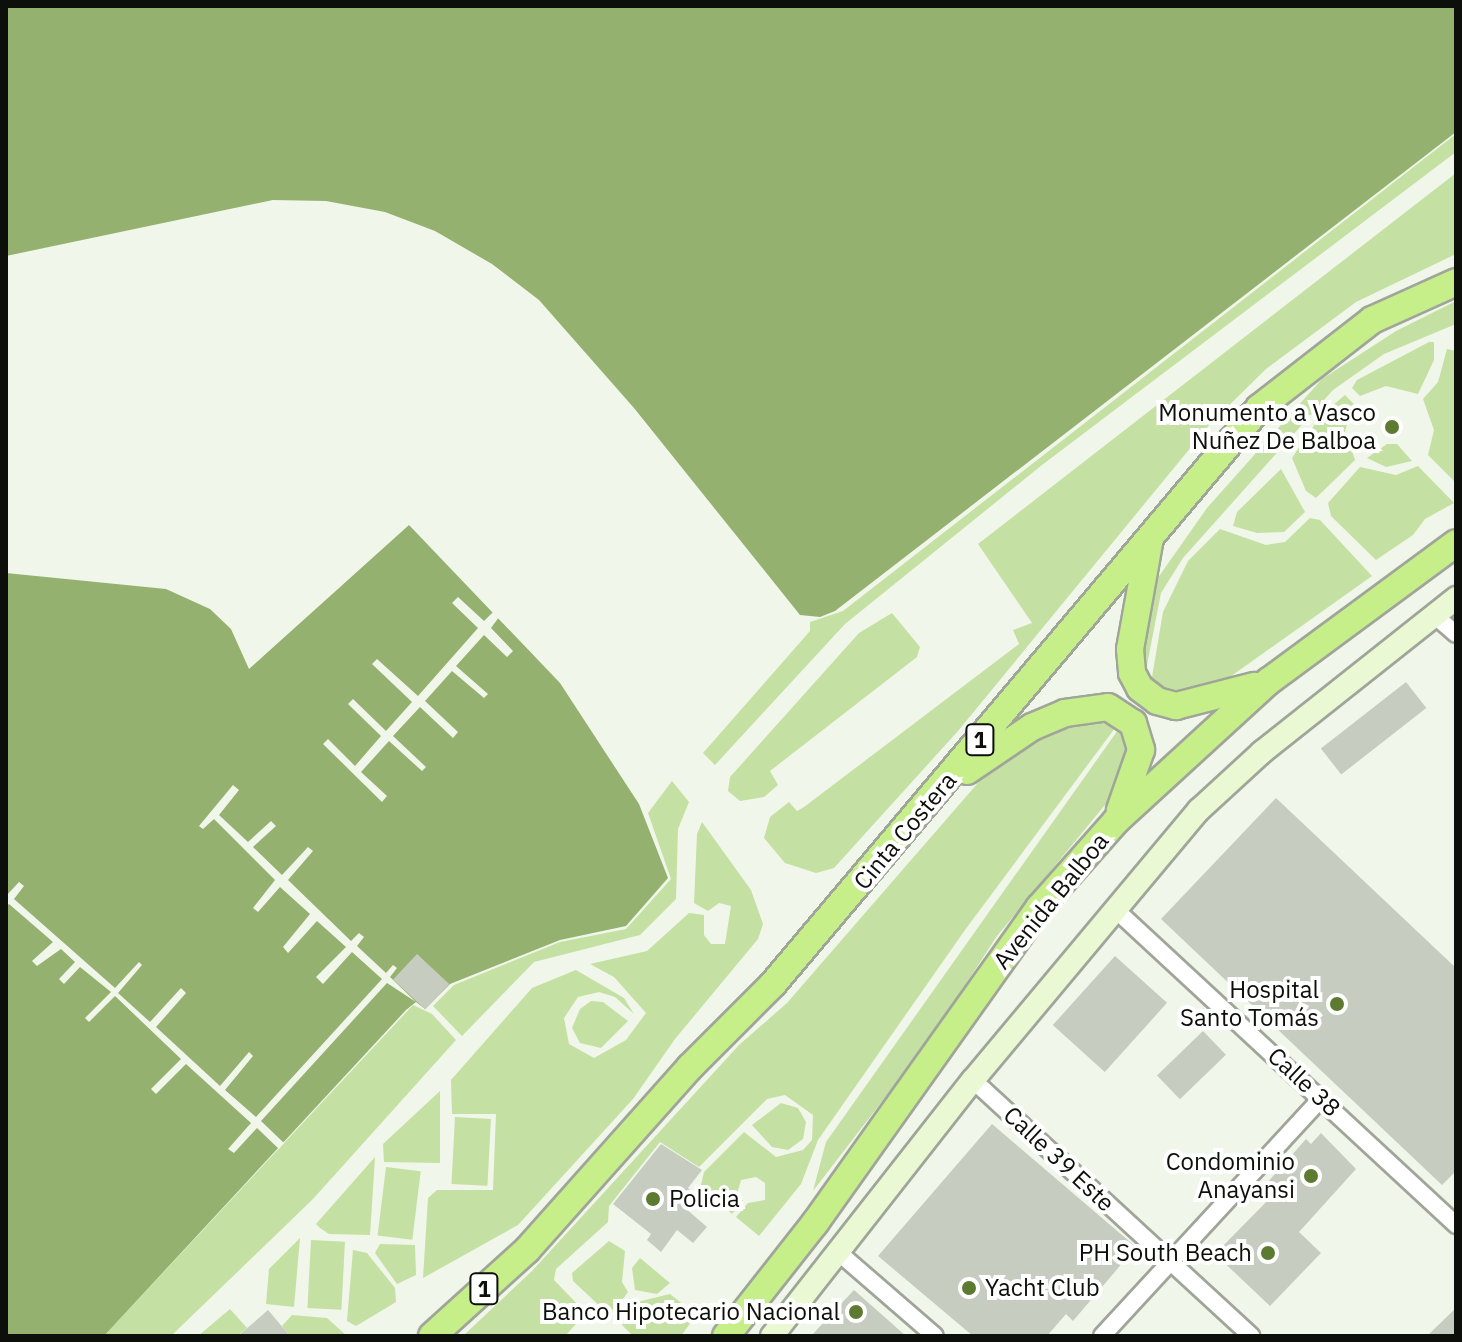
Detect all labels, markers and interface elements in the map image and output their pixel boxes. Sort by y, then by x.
place label: Monumento a Vasco Nuñez De Balboa [1158,399,1376,455]
marker: Monumento a Vasco Nuñez De Balboa [1383,418,1401,436]
road number: 1 [964,722,996,758]
street label: Cinta Costera [848,766,962,896]
street label: Avenida Balboa [987,827,1115,975]
place label: Hospital Santo Tomás [1180,976,1319,1032]
marker: Hospital Santo Tomás [1326,993,1348,1015]
street label: Calle 38 [1262,1041,1346,1123]
street label: Calle 39 Este [998,1100,1120,1218]
place label: Condominio Anayansi [1166,1148,1295,1204]
marker: Condominio Anayansi [1302,1167,1320,1185]
place label: Policia [669,1185,740,1213]
marker: Policia [644,1190,662,1208]
place label: PH South Beach [1079,1239,1252,1267]
marker: PH South Beach [1259,1244,1277,1262]
road number: 1 [468,1271,500,1307]
place label: Yacht Club [985,1274,1100,1302]
marker: Yacht Club [960,1279,978,1297]
place label: Banco Hipotecario Nacional [542,1298,840,1326]
marker: Banco Hipotecario Nacional [847,1303,865,1321]

